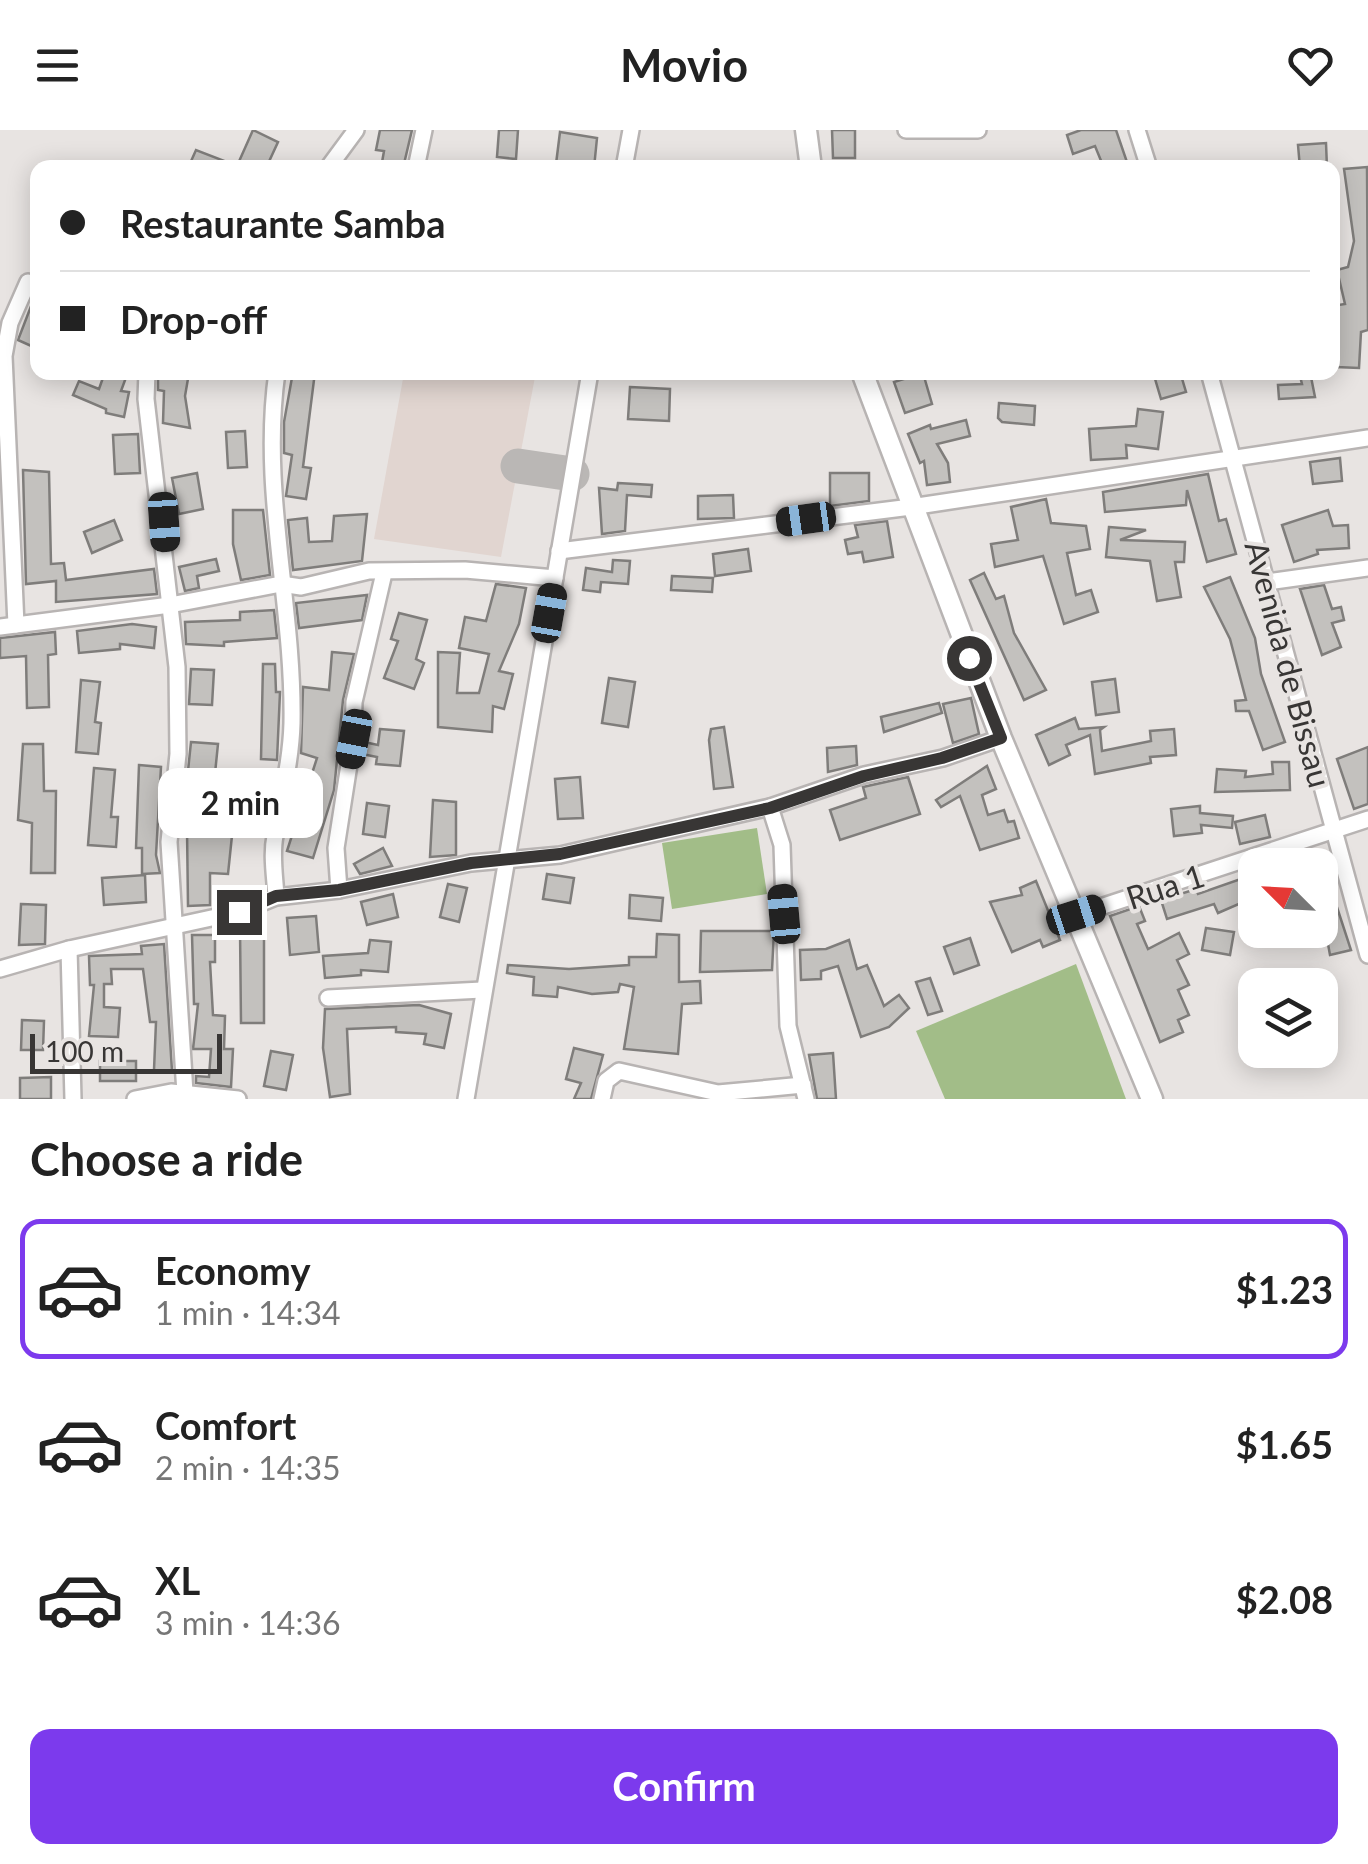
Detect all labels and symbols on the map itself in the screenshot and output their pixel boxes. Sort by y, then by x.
car [147,491,181,553]
car [774,500,838,538]
street label: Avenida de Bissau [1237,537,1341,791]
car [529,581,569,645]
route start [947,636,992,681]
car [334,707,374,771]
callout: 2 min [156,767,322,837]
north arrow [1238,848,1338,948]
street label: Rua 1 [1121,855,1209,917]
car [766,883,802,945]
route end [217,890,262,935]
car [1043,891,1109,939]
scale bar [30,1029,222,1074]

